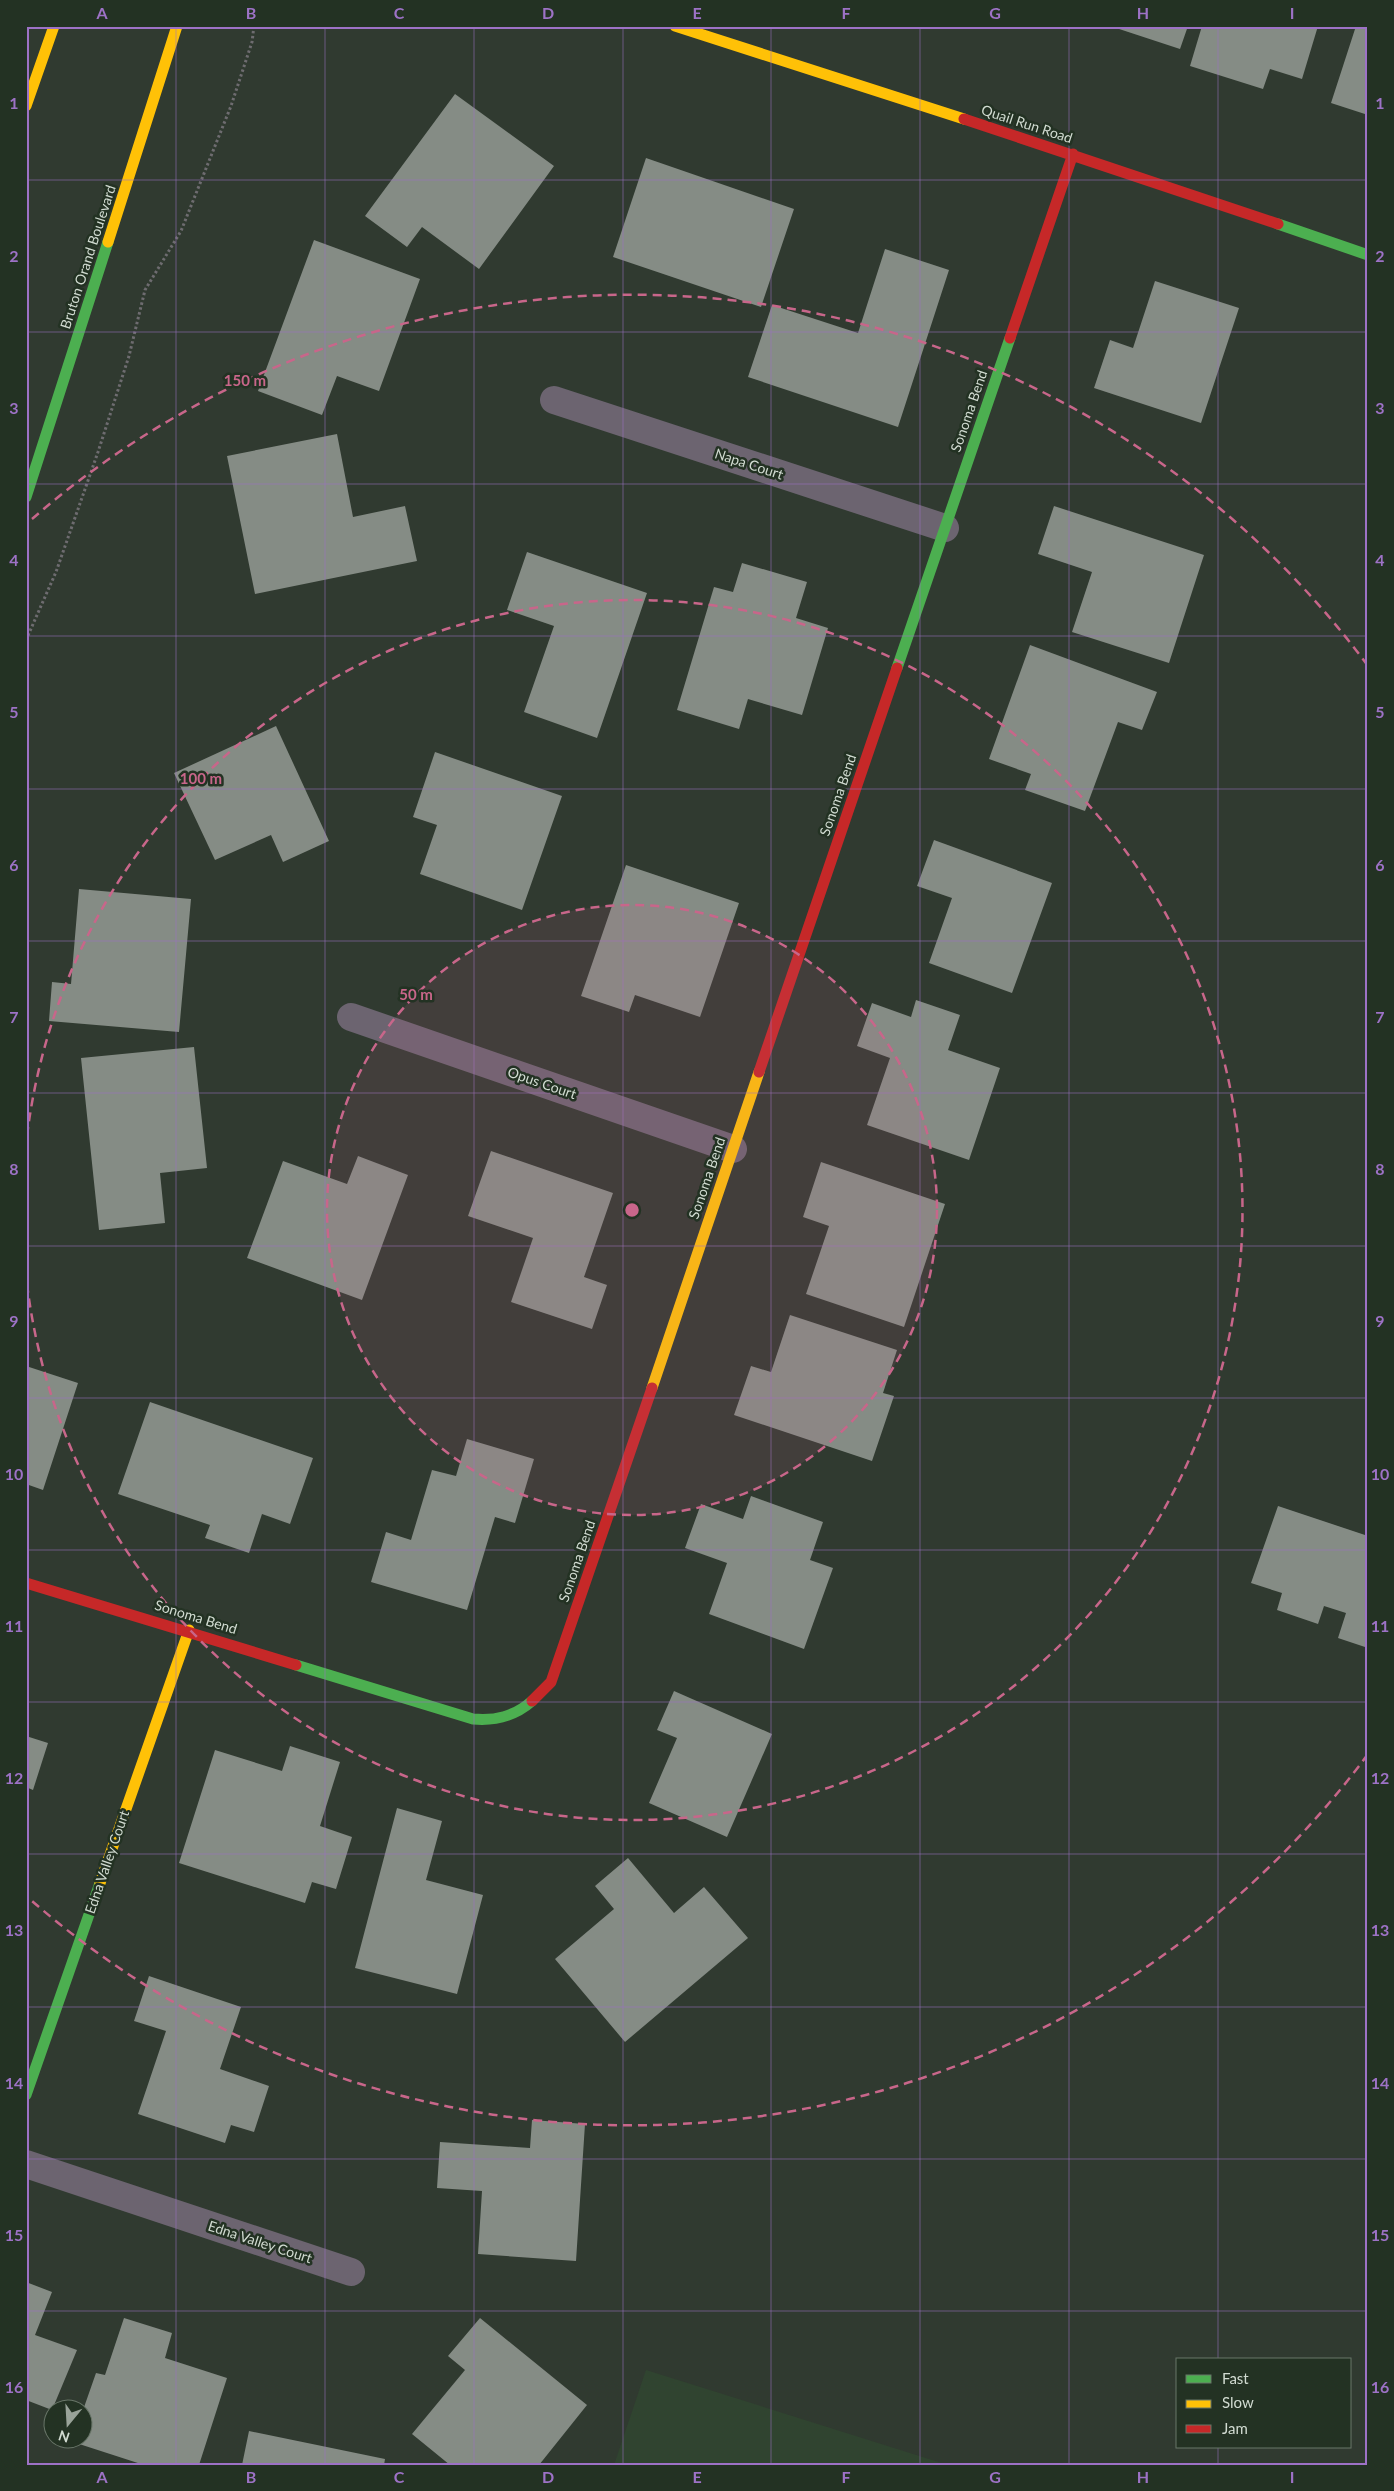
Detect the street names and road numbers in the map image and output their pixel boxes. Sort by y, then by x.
street label: Quail Run Road [979,101,1075,146]
street label: Bruton Orand Boulevard [56,183,119,331]
street label: Sonoma Bend [947,368,990,454]
street label: Napa Court [713,444,785,483]
street label: Sonoma Bend [816,752,859,838]
street label: Opus Court [506,1063,579,1102]
street label: Sonoma Bend [685,1135,728,1221]
street label: Sonoma Bend [555,1518,598,1604]
street label: Sonoma Bend [153,1596,239,1637]
street label: Edna Valley Court [81,1808,132,1916]
street label: Edna Valley Court [206,2217,314,2266]

